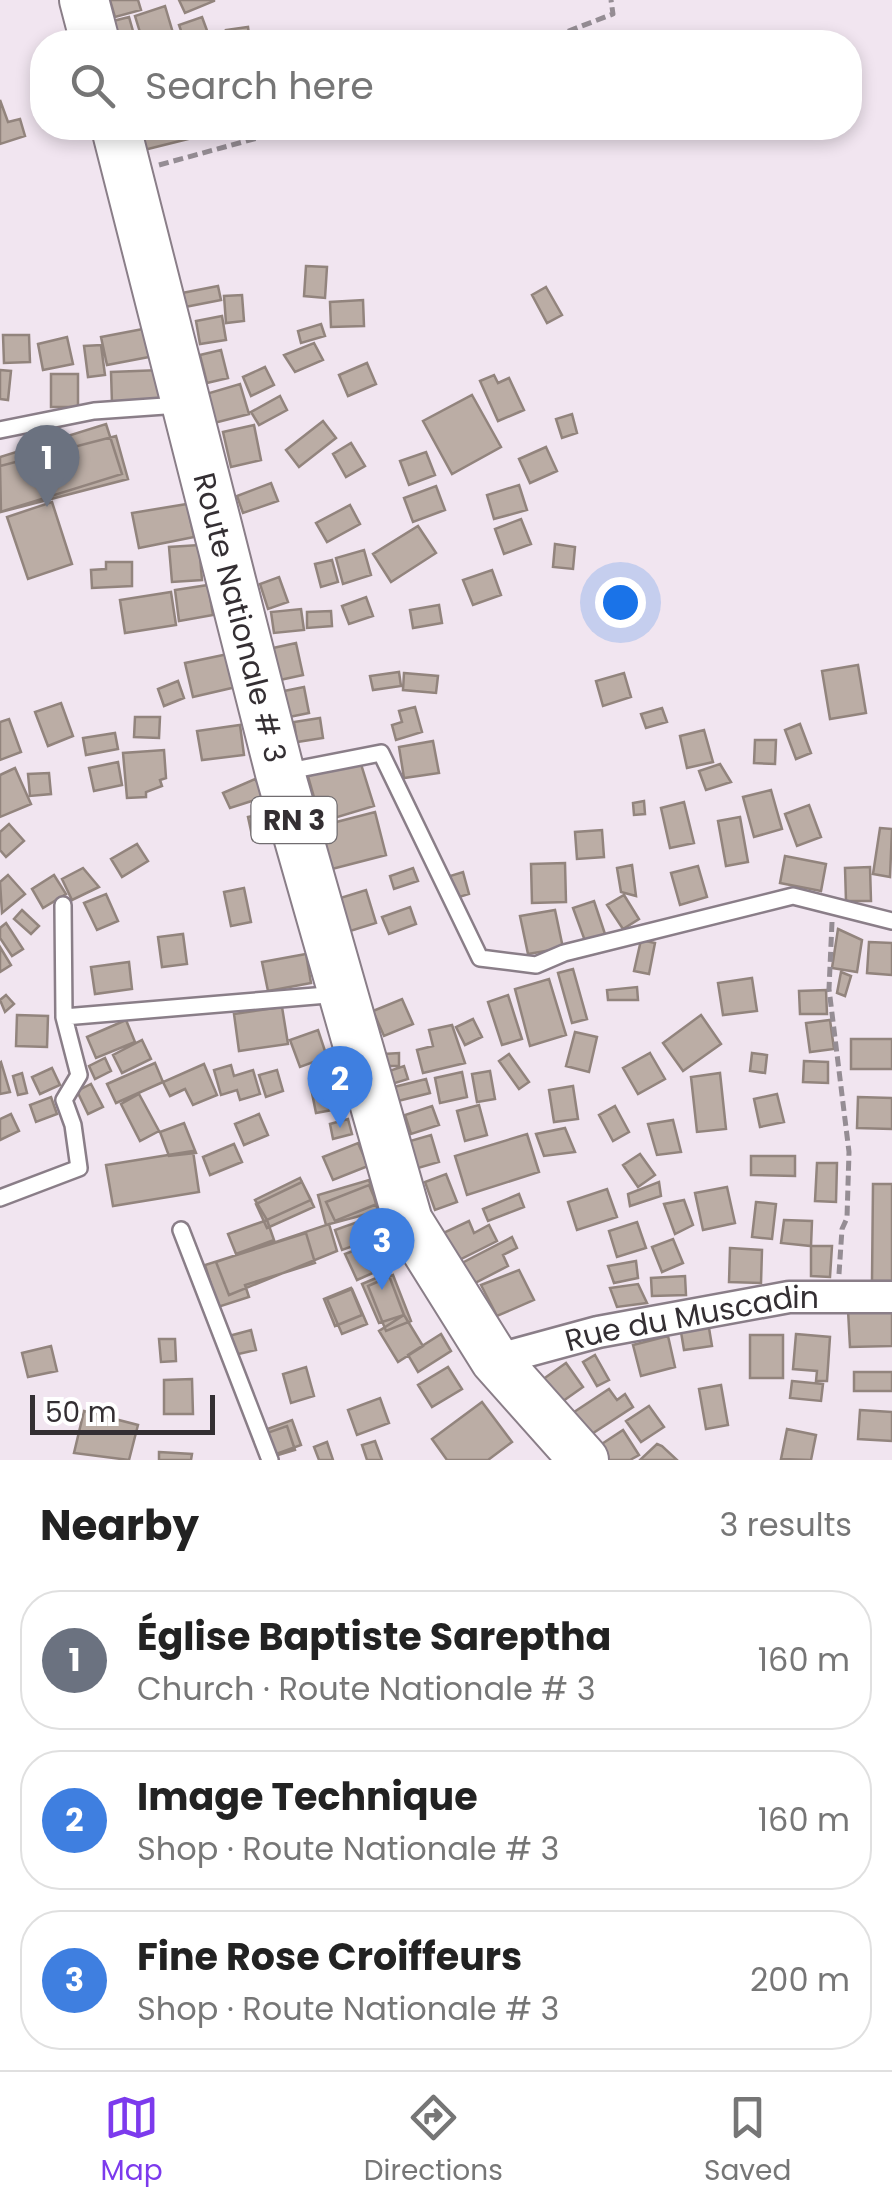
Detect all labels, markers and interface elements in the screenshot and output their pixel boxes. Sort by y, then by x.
search box [30,30,862,140]
icon: search [65,58,120,113]
text: Search here [145,59,374,112]
pin: 1 [15,424,80,507]
street label: Route Nationale # 3 [183,468,298,767]
your location [595,577,646,628]
road number: RN 3 [252,797,336,843]
pin: 2 [308,1046,372,1128]
pin: 3 [350,1208,414,1290]
street label: Rue du Muscadin [560,1275,819,1362]
scale bar [30,1390,215,1434]
text: 50 m [45,1393,116,1432]
text: Nearby [40,1496,199,1555]
text: 3 results [719,1502,852,1547]
text: Église Baptiste Sareptha [137,1610,611,1663]
text: 1 [68,1637,81,1682]
text: 160 m [758,1637,850,1682]
text: Church · Route Nationale # 3 [137,1666,596,1711]
text: Image Technique [137,1770,478,1823]
text: 2 [65,1797,84,1842]
text: 160 m [758,1797,850,1842]
text: Shop · Route Nationale # 3 [137,1826,559,1871]
text: Fine Rose Croiffeurs [137,1930,522,1983]
text: 3 [65,1957,84,2002]
text: 200 m [750,1957,850,2002]
text: Shop · Route Nationale # 3 [137,1986,559,2031]
tab: Map [101,2090,163,2192]
tab: Directions [364,2090,503,2192]
tab: Saved [704,2090,791,2192]

